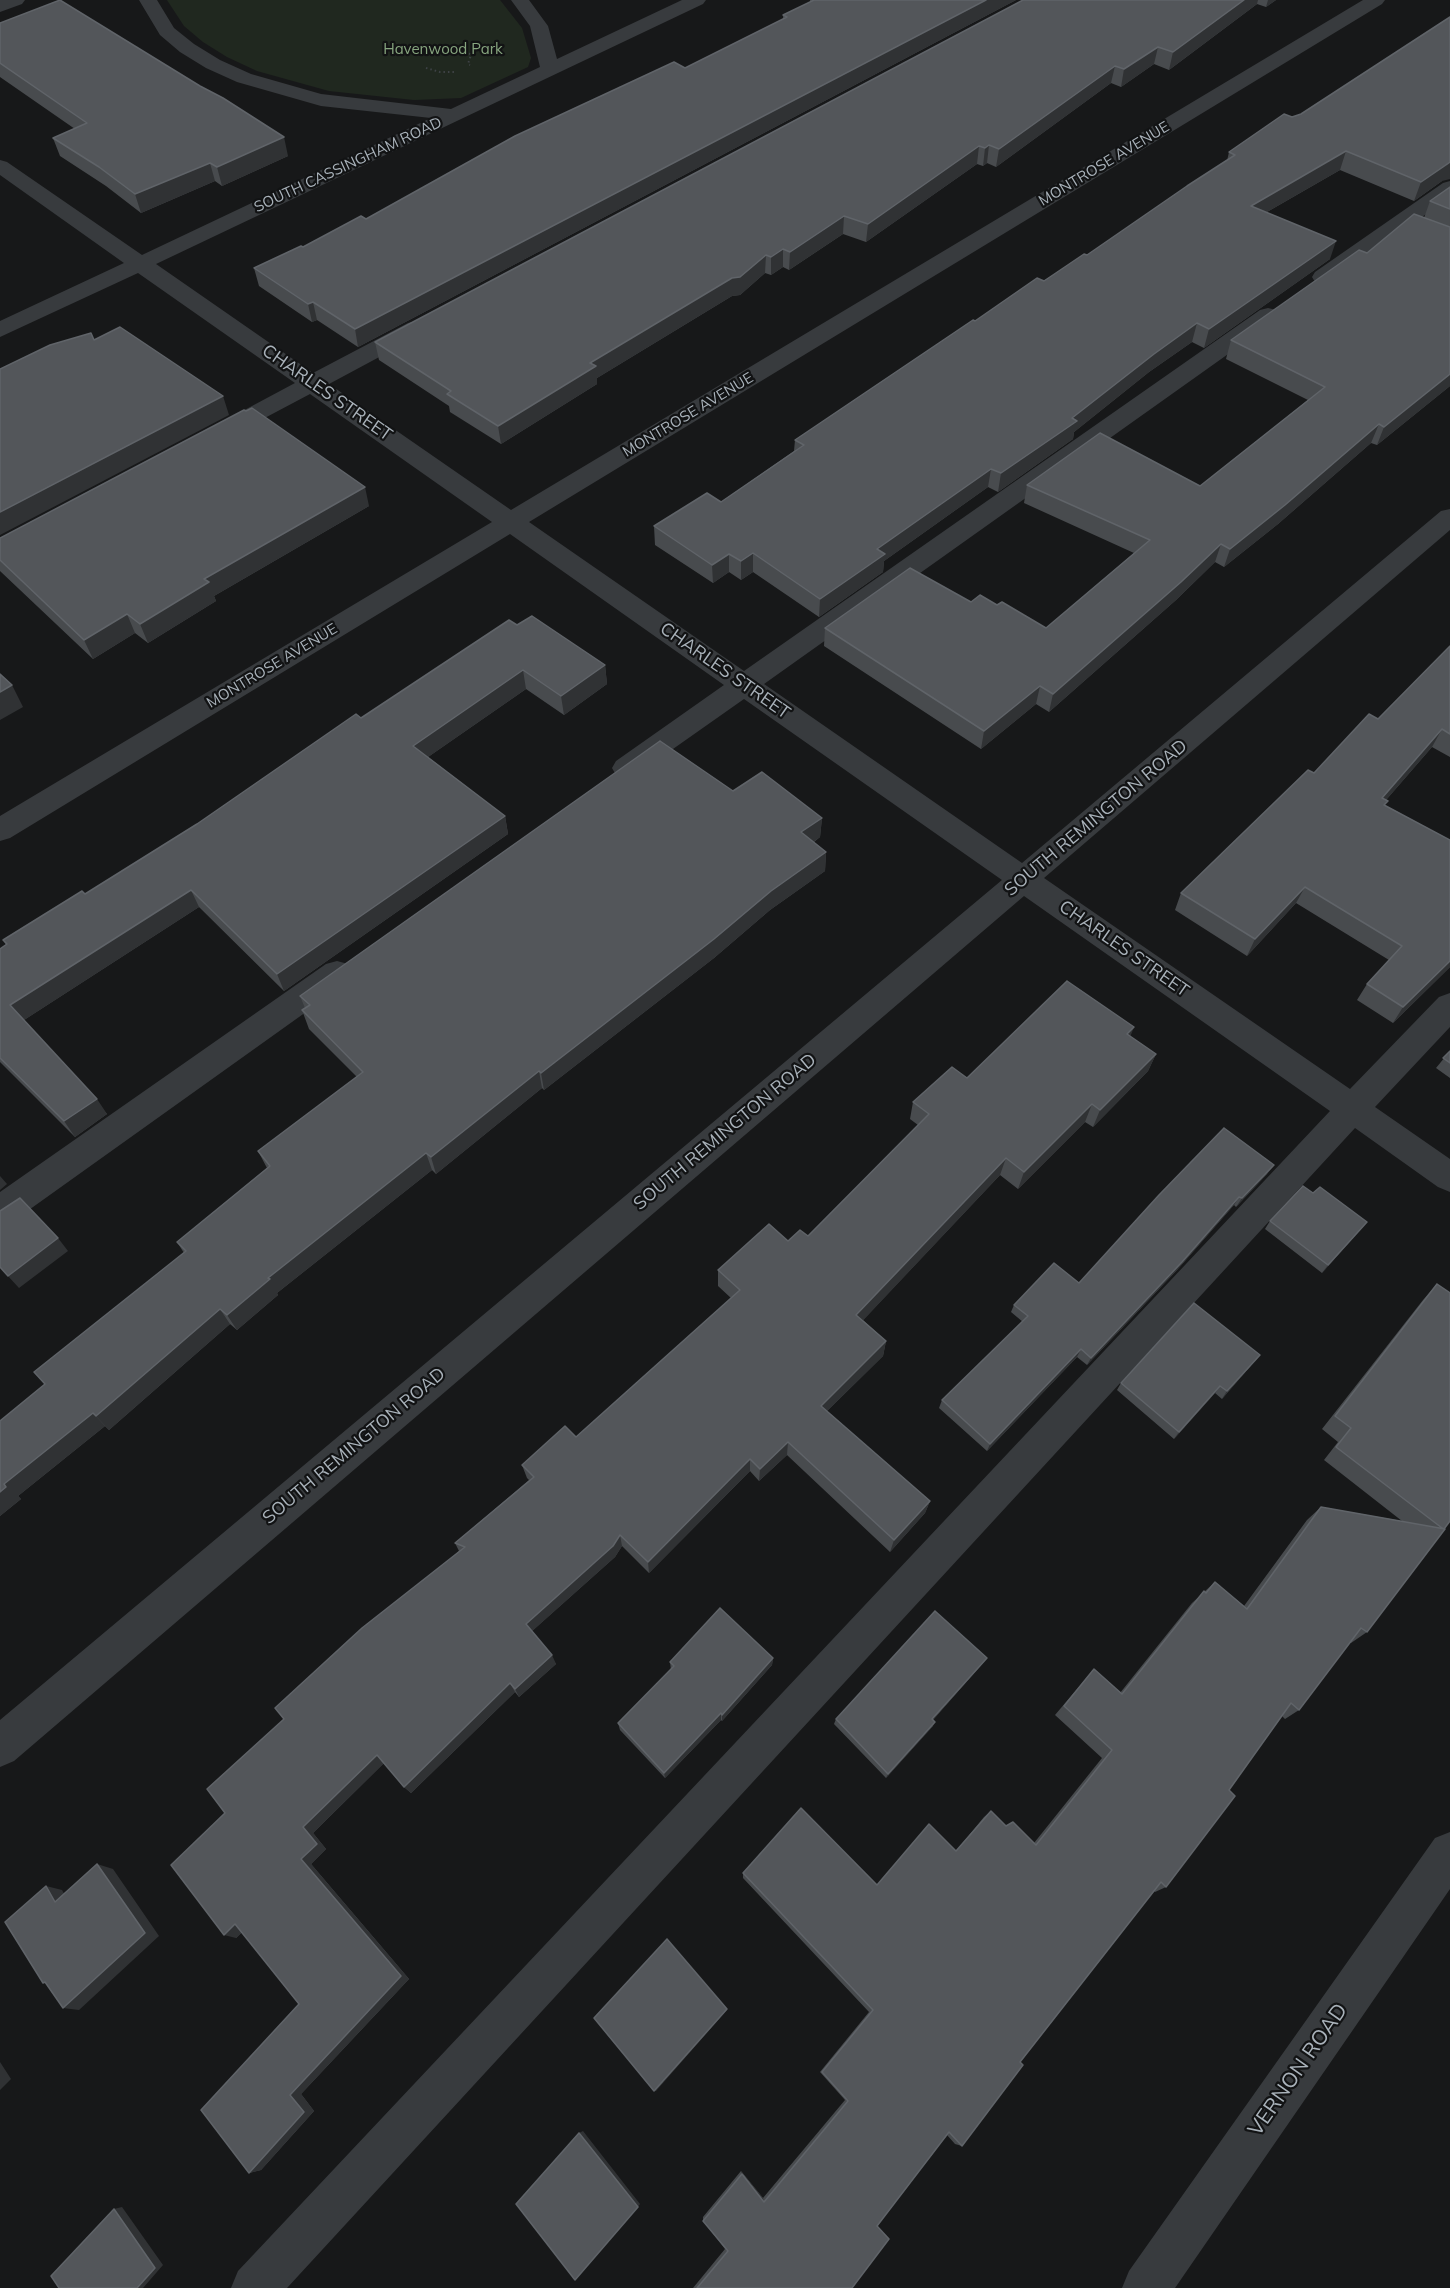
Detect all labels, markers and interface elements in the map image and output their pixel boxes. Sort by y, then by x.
park label: Havenwood Park [383,40,503,58]
street label: SOUTH CASSINGHAM ROAD [251,113,445,217]
street label: MONTROSE AVENUE [1035,118,1173,210]
street label: CHARLES STREET [258,340,396,446]
street label: MONTROSE AVENUE [619,369,757,461]
street label: CHARLES STREET [656,618,794,724]
street label: MONTROSE AVENUE [203,620,341,712]
street label: SOUTH REMINGTON ROAD [1000,735,1192,901]
street label: CHARLES STREET [1055,896,1193,1002]
street label: SOUTH REMINGTON ROAD [629,1049,821,1215]
street label: SOUTH REMINGTON ROAD [258,1363,450,1529]
street label: VERNON ROAD [1243,1999,1353,2141]

